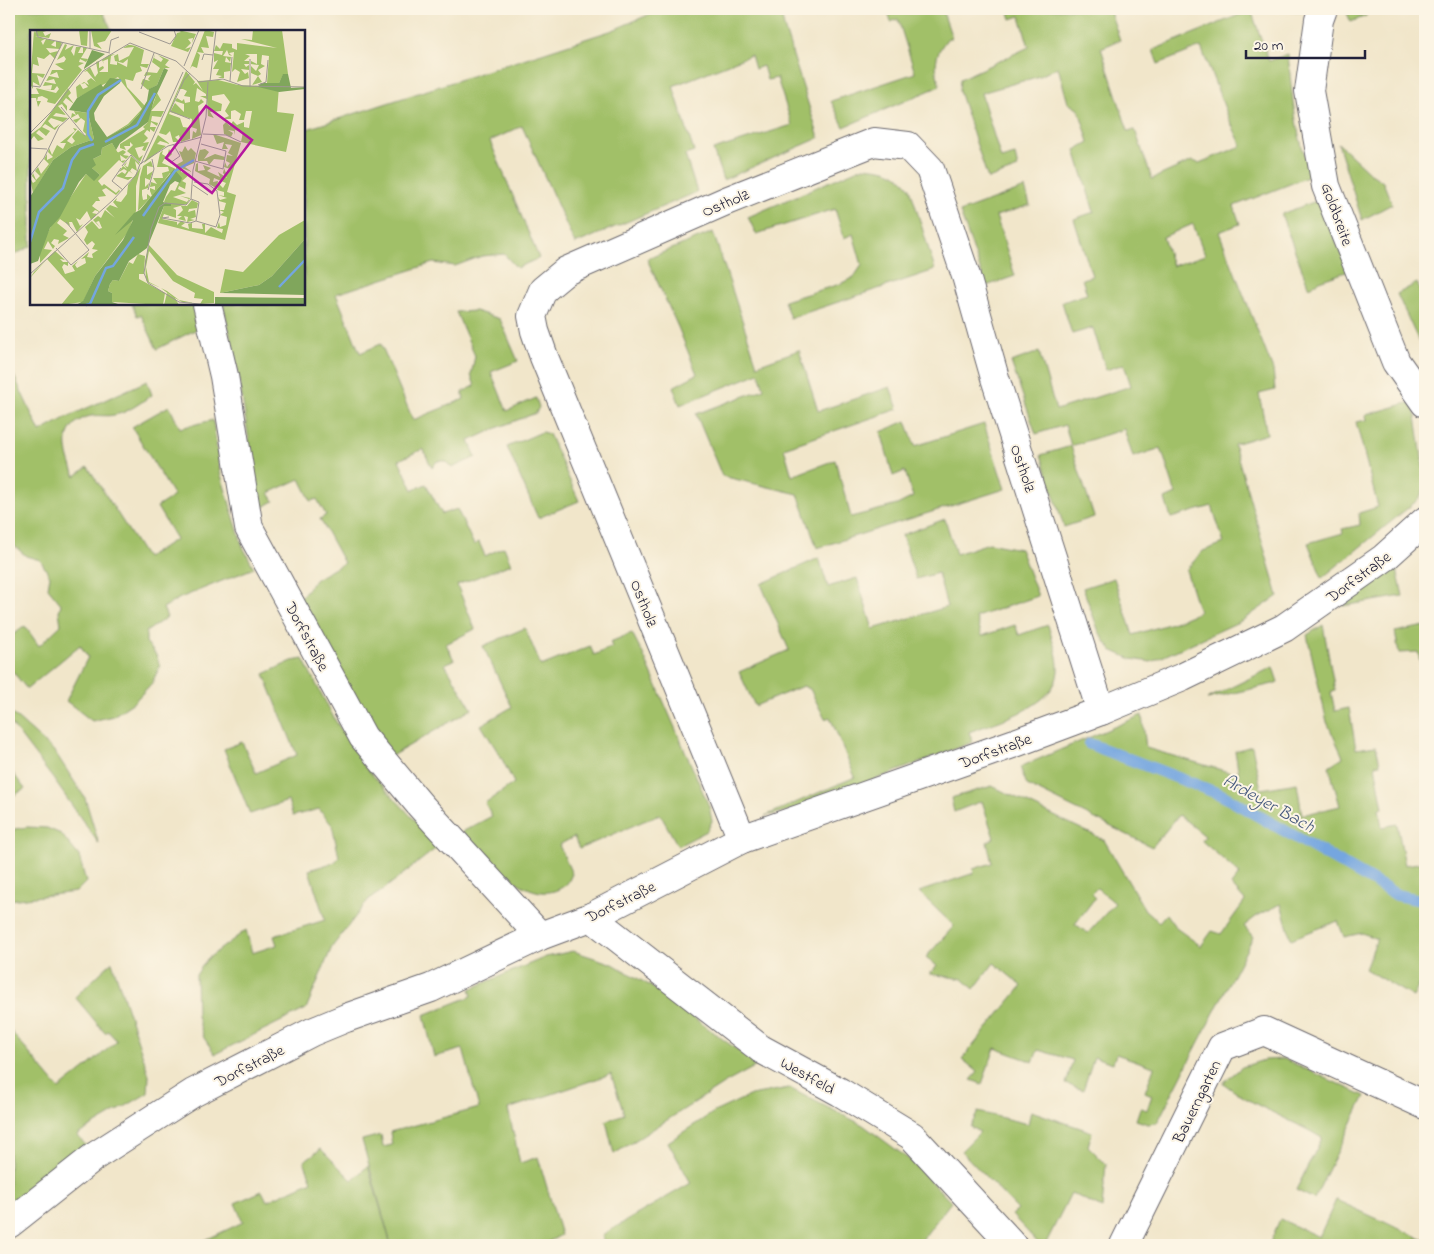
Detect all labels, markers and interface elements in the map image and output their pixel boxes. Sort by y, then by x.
scale bar [1246,28,1365,60]
inset map [30,30,305,305]
text: 20 m [1254,35,1284,57]
street label: Goldbreite [1314,180,1359,250]
street label: Ostholz [699,183,753,224]
street label: Ostholz [1003,442,1042,496]
street label: Dorfstraße [1321,545,1397,610]
street label: Ostholz [623,577,664,631]
street label: Dorfstraße [278,597,335,676]
street label: Dorfstraße [955,727,1036,776]
water label: Ardeyer Bach [1217,769,1319,841]
street label: Dorfstraße [581,875,661,930]
street label: Dorfstraße [210,1039,290,1095]
street label: Westfeld [775,1052,839,1102]
street label: Bauerngarten [1167,1056,1228,1148]

